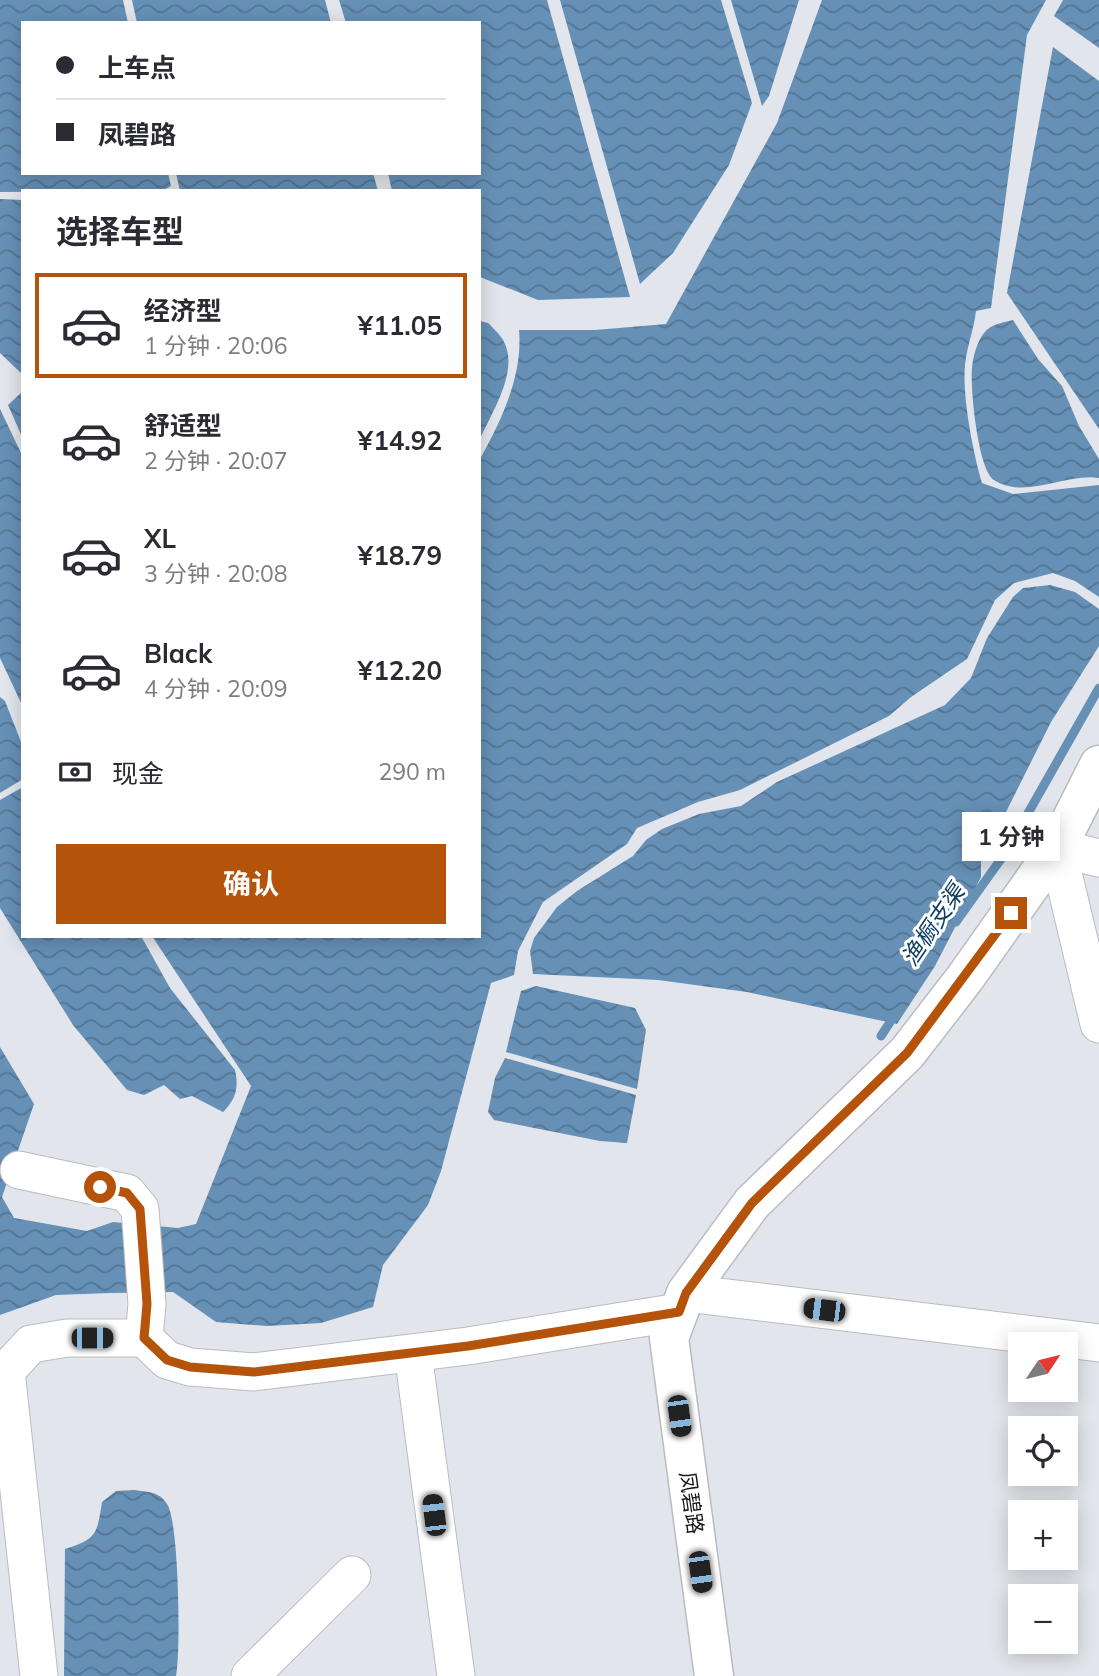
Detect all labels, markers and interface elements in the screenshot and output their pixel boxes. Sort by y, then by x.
text: 上车点 [98,51,176,84]
text: 凤碧路 [98,118,176,151]
text: 选择车型 [56,211,184,251]
icon: car [60,294,123,357]
text: 经济型 [144,294,222,327]
text: ¥11.05 [358,309,442,342]
text: 1 分钟 · 20:06 [144,331,288,360]
icon: car [60,409,123,472]
text: 舒适型 [144,409,222,442]
text: ¥14.92 [358,424,442,457]
text: 2 分钟 · 20:07 [144,446,288,475]
text: XL [144,522,176,555]
icon: car [60,524,123,587]
text: ¥18.79 [358,539,442,572]
text: 3 分钟 · 20:08 [144,559,288,588]
text: Black [144,637,212,670]
icon: car [60,639,123,702]
text: ¥12.20 [358,654,442,687]
text: 4 分钟 · 20:09 [144,674,288,703]
icon: cash [56,753,94,791]
text: 现金 [112,757,164,790]
text: 290 m [378,757,446,786]
callout: 1 分钟 [962,811,1060,860]
text: 1 分钟 [978,822,1044,851]
button: 确认 [56,844,446,924]
water label: 渔橱支渠 [895,876,972,971]
route end [995,897,1027,929]
route start [84,1171,116,1203]
car [802,1297,847,1323]
car [72,1328,114,1349]
north arrow [1008,1332,1078,1402]
map controls [1008,1332,1078,1654]
car [666,1394,693,1438]
button: locate [1008,1416,1078,1486]
street label: 凤碧路 [675,1470,709,1536]
car [422,1493,447,1537]
button: + [1008,1500,1078,1570]
car [687,1550,714,1594]
button: − [1008,1584,1078,1654]

